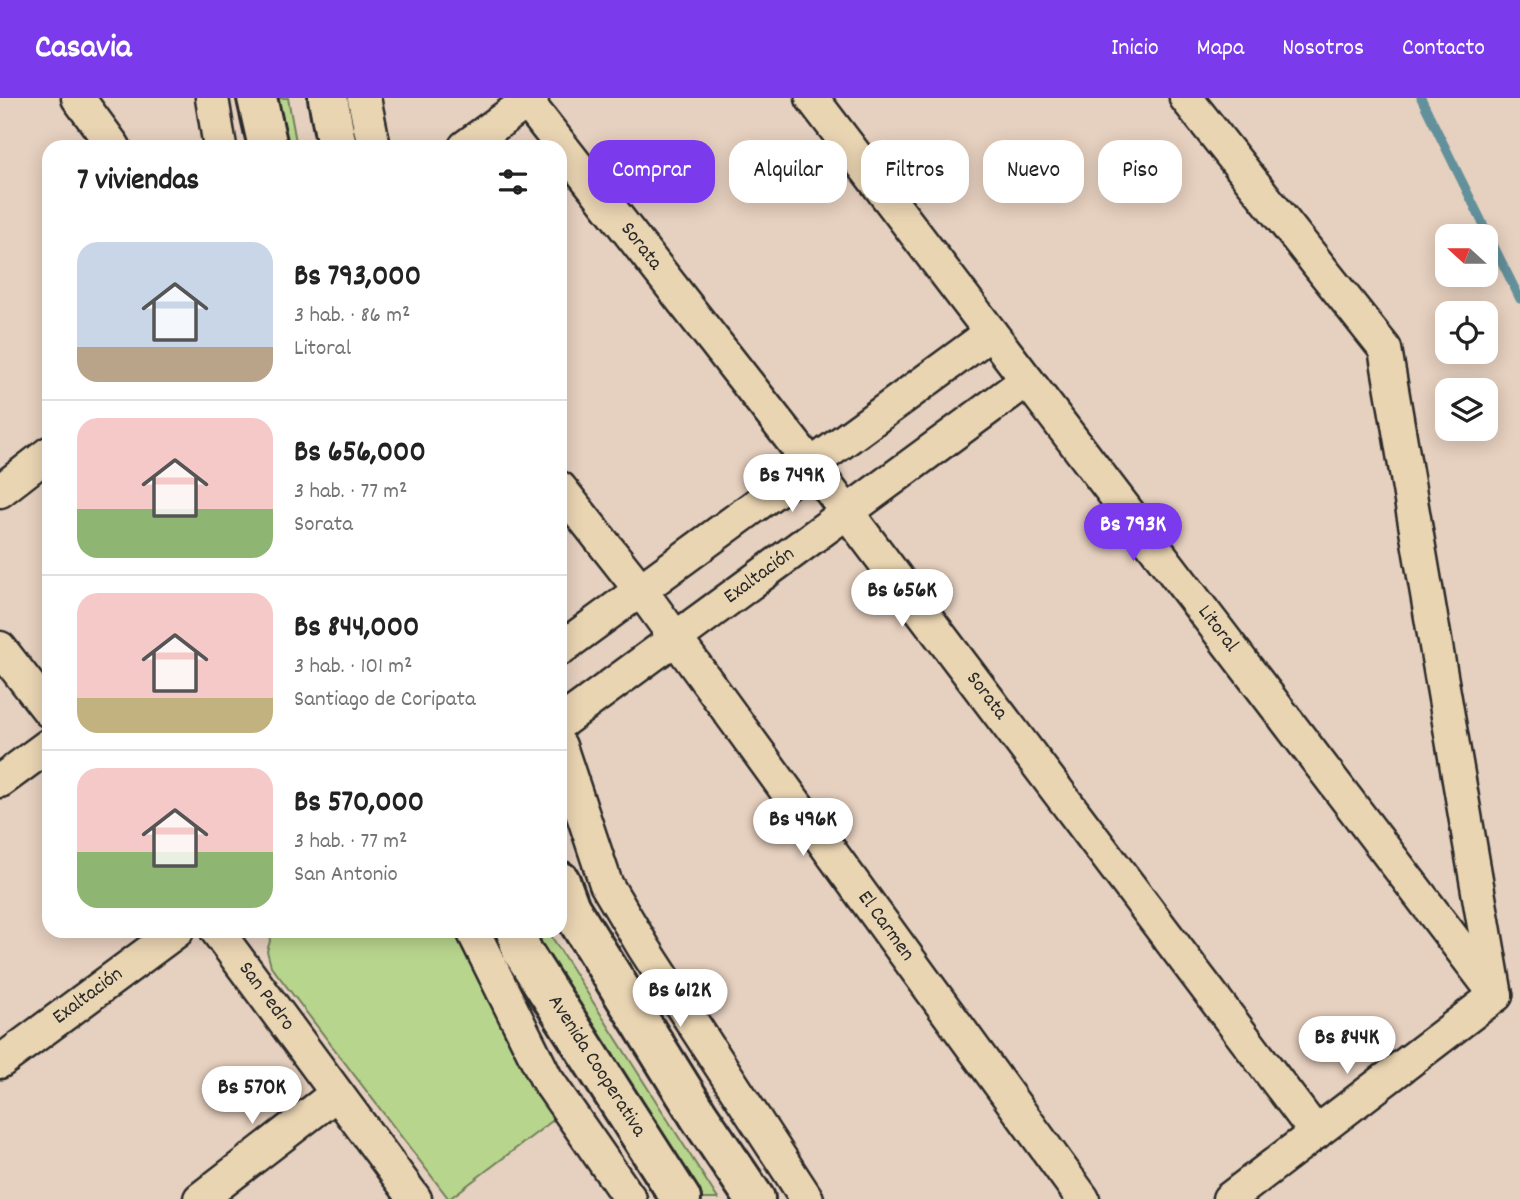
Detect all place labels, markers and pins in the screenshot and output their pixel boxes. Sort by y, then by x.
pin: Bs 749K [727,454,857,514]
pin: Bs 793K [1068,504,1198,563]
pin: Bs 656K [837,570,967,629]
pin: Bs 496K [738,798,868,858]
pin: Bs 612K [615,970,745,1029]
pin: Bs 844K [1282,1016,1412,1076]
pin: Bs 570K [187,1066,317,1126]

